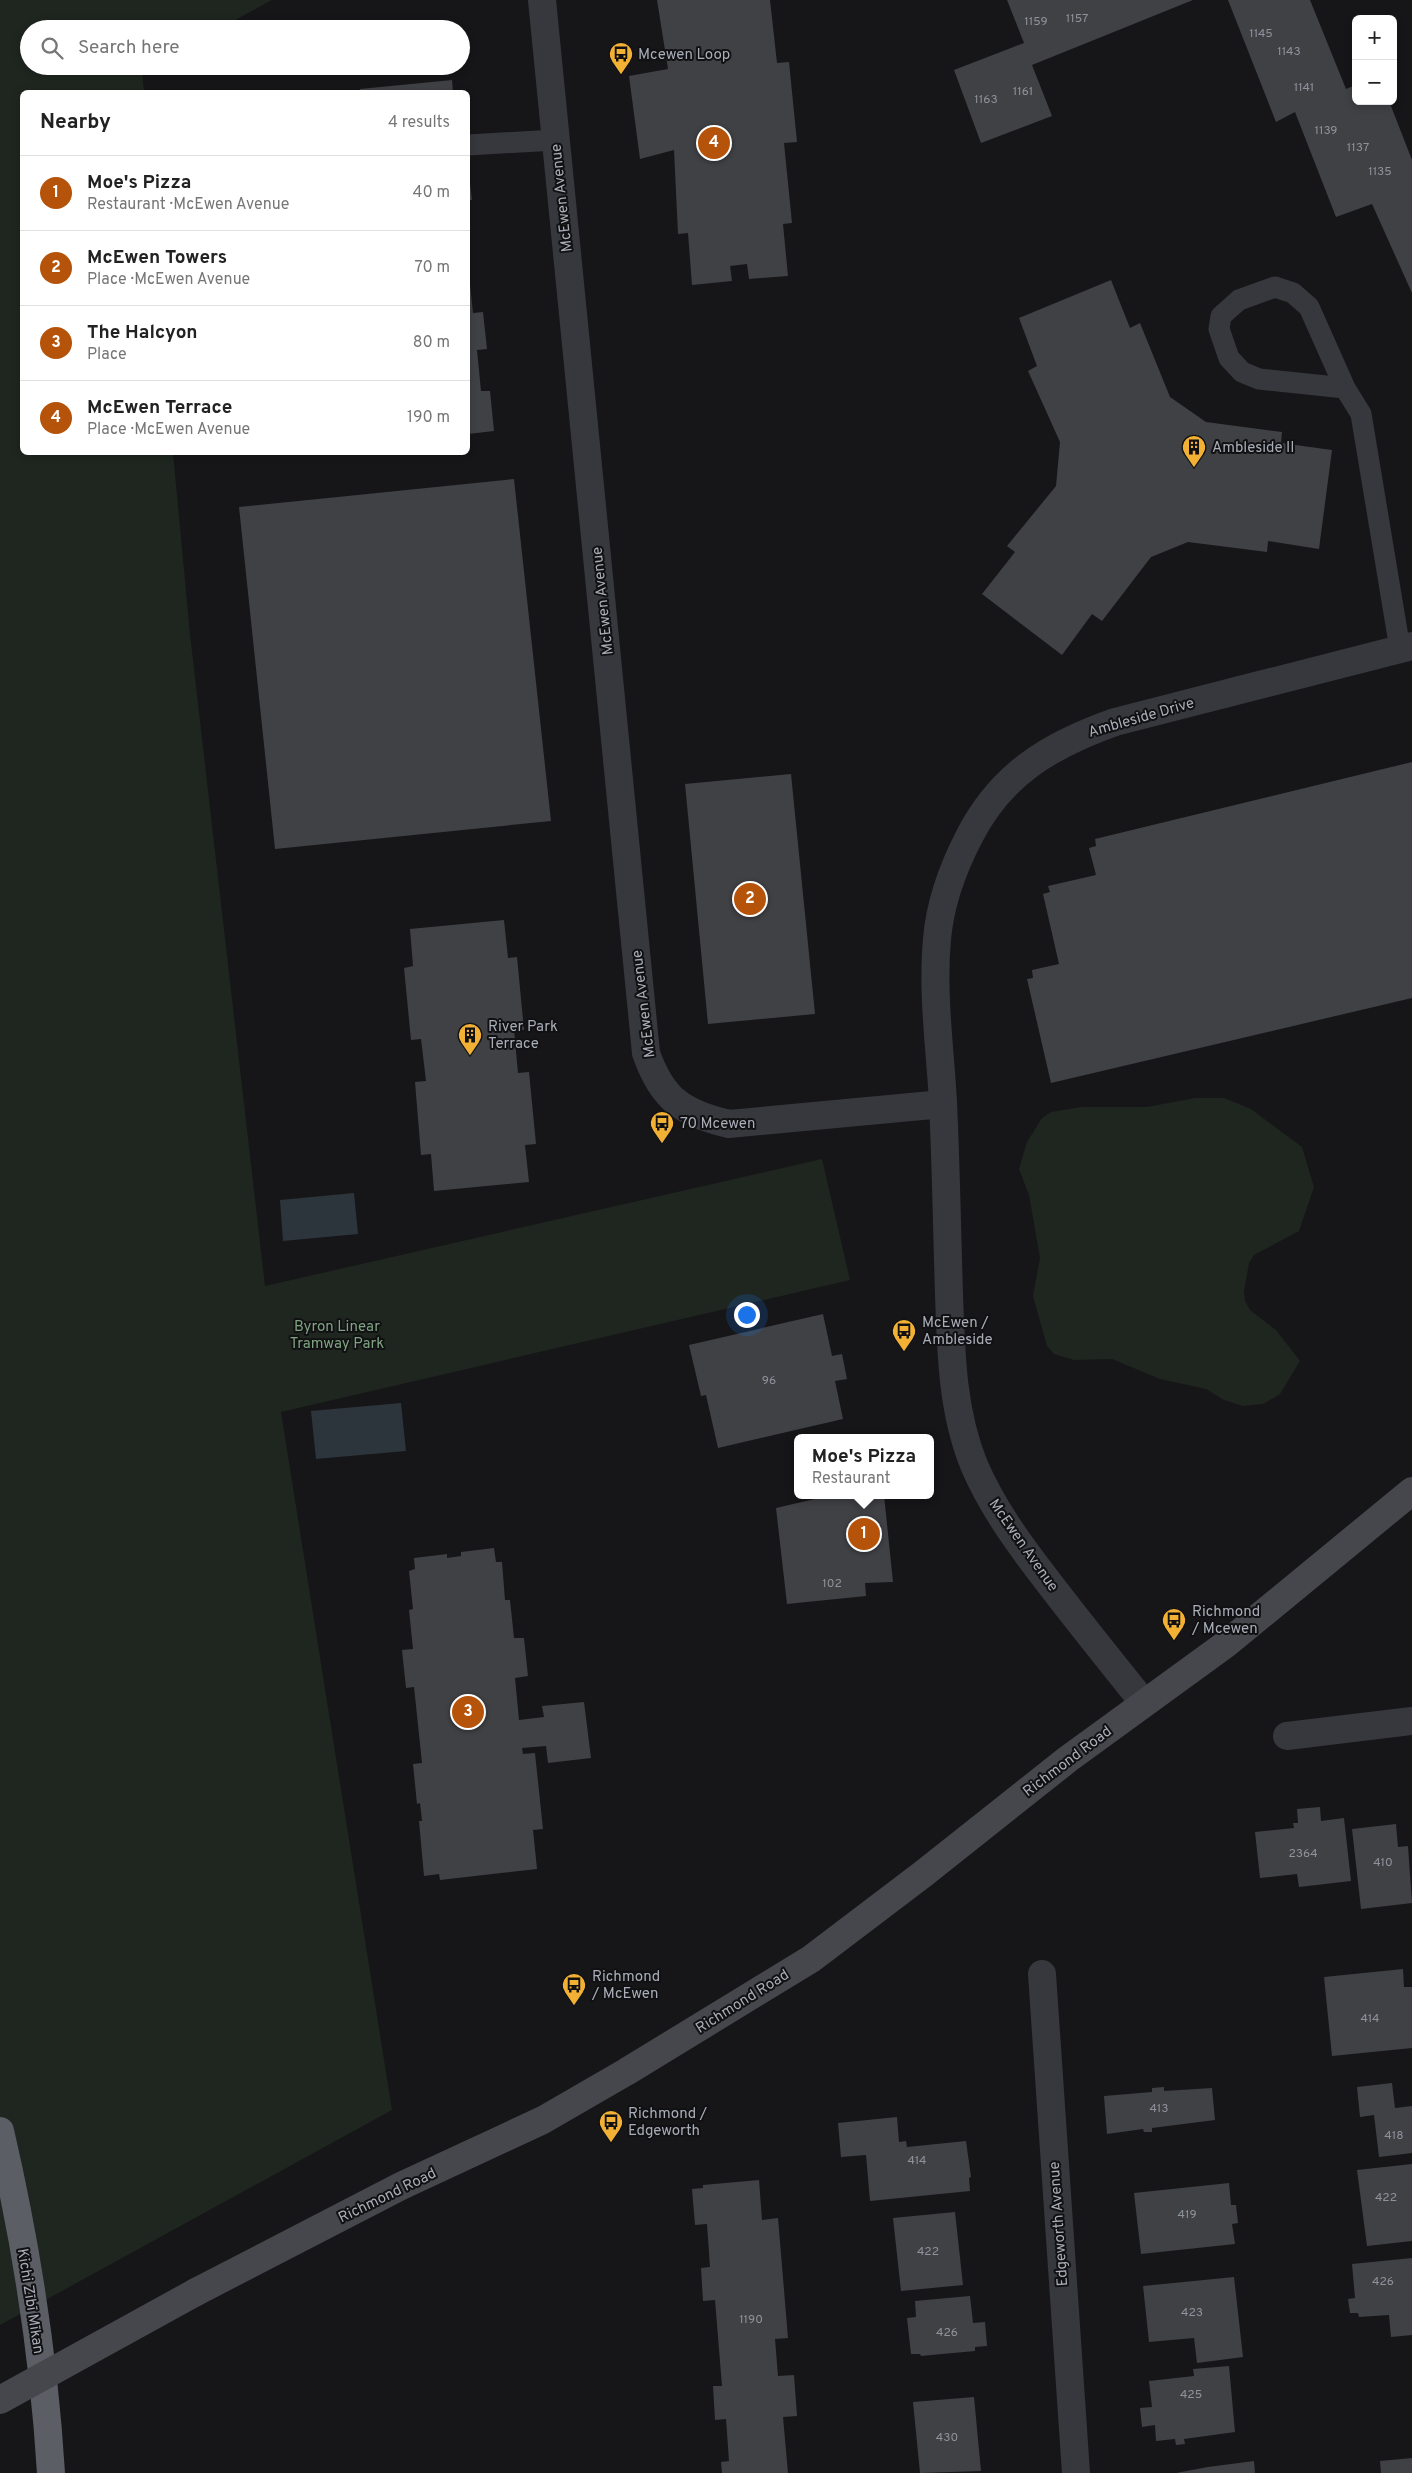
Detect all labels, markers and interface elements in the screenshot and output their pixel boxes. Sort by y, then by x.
house number: 1157 [1066,11,1088,27]
house number: 1159 [1024,14,1048,30]
map controls [1352,15,1397,105]
button: + [1352,15,1397,60]
search box [20,20,470,75]
house number: 1145 [1249,26,1273,42]
icon: search [38,34,66,62]
text: Search here [78,36,180,60]
bus stop icon: Mcewen Loop [608,41,634,75]
house number: 1143 [1277,44,1301,60]
place label: Mcewen Loop [638,46,730,65]
button: − [1352,60,1397,105]
house number: 1141 [1294,80,1314,96]
house number: 1161 [1013,84,1033,100]
house number: 1163 [974,92,998,108]
text: Nearby [40,109,111,136]
text: 4 results [388,113,450,133]
house number: 1139 [1314,123,1338,139]
pin: 4 [698,124,730,162]
house number: 1137 [1347,140,1369,156]
street label: McEwen Avenue [547,143,578,253]
house number: 1135 [1368,164,1392,180]
text: Moe's Pizza [87,171,191,195]
text: 1 [53,183,59,203]
text: 40 m [412,183,450,203]
text: Restaurant · McEwen Avenue [87,195,289,215]
text: McEwen Towers [87,246,227,270]
text: 2 [51,258,61,278]
text: 70 m [415,258,450,278]
text: Place · McEwen Avenue [87,270,250,290]
text: The Halcyon [87,321,197,345]
text: 3 [51,333,61,353]
text: 80 m [413,333,450,353]
text: Place [87,345,127,365]
text: McEwen Terrace [87,396,232,420]
text: 4 [51,408,61,428]
text: 190 m [407,408,450,428]
text: Place · McEwen Avenue [87,420,250,440]
building icon: Ambleside II [1181,434,1207,468]
place label: Ambleside II [1212,439,1294,458]
street label: McEwen Avenue [588,546,619,656]
street label: Ambleside Drive [1086,694,1197,743]
pin: 2 [734,880,766,918]
street label: McEwen Avenue [628,949,661,1059]
place label: River Park Terrace [488,1018,558,1054]
building icon: River Park Terrace [457,1022,483,1056]
bus stop icon: 70 Mcewen [649,1110,675,1144]
place label: 70 Mcewen [680,1115,755,1134]
your location [734,1302,760,1328]
place label: McEwen / Ambleside [922,1314,993,1350]
park label: Byron Linear Tramway Park [290,1318,384,1354]
bus stop icon: McEwen / Ambleside [891,1318,917,1352]
house number: 96 [762,1373,776,1389]
popup [794,1434,934,1499]
text: Moe's Pizza [812,1445,916,1469]
text: Restaurant [812,1469,891,1489]
street label: McEwen Avenue [984,1496,1062,1596]
pin: 1 [848,1515,880,1553]
house number: 102 [822,1576,842,1592]
place label: Richmond / Mcewen [1191,1603,1260,1639]
bus stop icon: Richmond / Mcewen [1161,1607,1187,1641]
pin: 3 [452,1693,484,1731]
street label: Richmond Road [1020,1723,1116,1802]
house number: 2364 [1288,1846,1318,1862]
house number: 410 [1373,1855,1393,1871]
street label: Richmond Road [693,1966,793,2039]
place label: Richmond / McEwen [591,1968,660,2004]
bus stop icon: Richmond / McEwen [561,1972,587,2006]
house number: 414 [1360,2011,1380,2027]
house number: 413 [1149,2101,1169,2117]
place label: Richmond / Edgeworth [628,2105,708,2141]
bus stop icon: Richmond / Edgeworth [598,2109,624,2143]
house number: 418 [1384,2128,1404,2144]
house number: 414 [907,2153,927,2169]
street label: Edgeworth Avenue [1046,2161,1073,2287]
street label: Richmond Road [336,2164,440,2228]
house number: 422 [1375,2190,1397,2206]
house number: 419 [1177,2207,1197,2223]
house number: 422 [917,2244,939,2260]
street label: Kichi Zībī Mīkan [12,2247,47,2355]
house number: 426 [1372,2274,1394,2290]
house number: 423 [1181,2305,1203,2321]
house number: 1190 [739,2312,763,2328]
house number: 426 [936,2325,958,2341]
house number: 425 [1180,2387,1202,2403]
house number: 430 [936,2430,958,2446]

